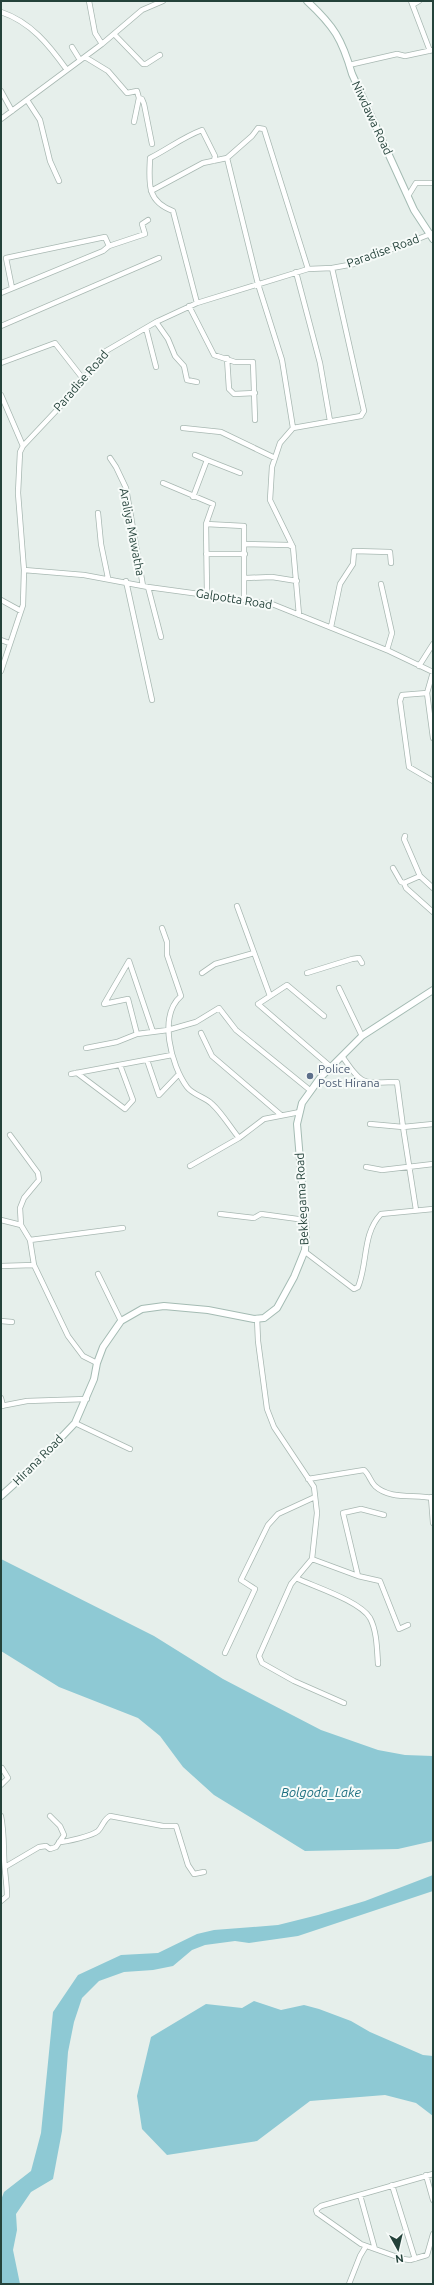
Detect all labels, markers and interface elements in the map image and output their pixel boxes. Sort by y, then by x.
street label: Niwdawa Road [350,79,395,157]
street label: Paradise Road [345,231,421,270]
street label: Paradise Road [51,348,110,414]
street label: Araliya Mawatha [118,487,147,577]
street label: Galpotta Road [195,586,273,611]
place label: Police Post Hirana [318,1062,380,1089]
marker: Police Post Hirana [305,1071,315,1081]
street label: Bekkegama Road [293,1152,310,1246]
street label: Hirana Road [10,1432,65,1487]
water label: Bolgoda_Lake [281,1785,361,1800]
north arrow [378,2229,418,2269]
text: N [394,2252,404,2265]

